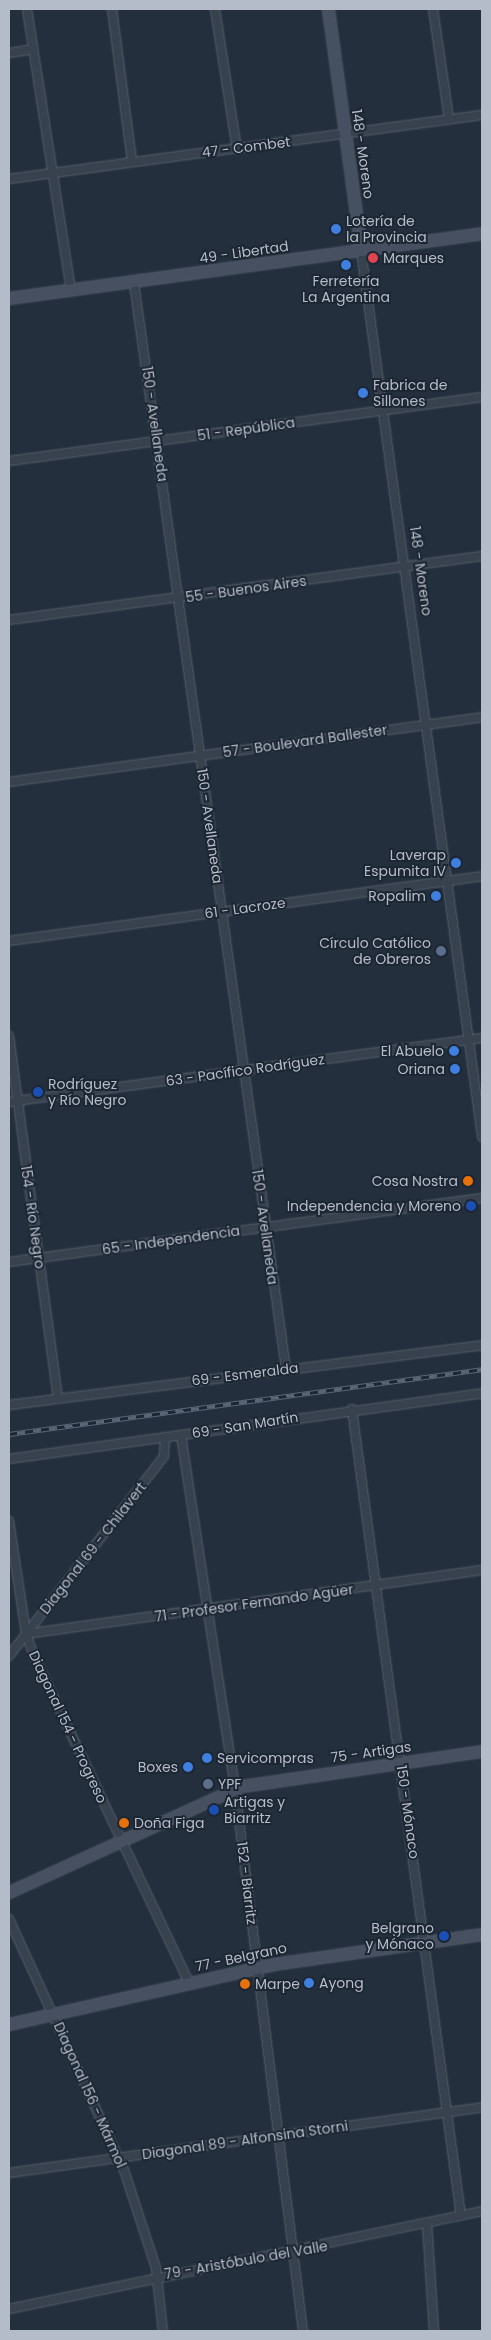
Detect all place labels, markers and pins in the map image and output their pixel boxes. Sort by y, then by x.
place label: Lotería de la Provincia [346,213,427,246]
marker: Lotería de la Provincia [330,223,342,235]
place label: Marques [383,250,444,266]
marker: Marques [367,252,379,264]
marker: Ferretería La Argentina [340,259,352,271]
place label: Ferretería La Argentina [302,273,390,306]
place label: Fabrica de Sillones [373,377,447,410]
marker: Fabrica de Sillones [357,387,369,399]
place label: Laverap Espumita IV [364,847,446,880]
marker: Laverap Espumita IV [450,857,462,869]
place label: Ropalim [368,888,426,904]
marker: Ropalim [430,890,442,902]
place label: Círculo Católico de Obreros [319,935,431,968]
marker: Círculo Católico de Obreros [435,945,447,957]
place label: El Abuelo [381,1043,444,1059]
marker: El Abuelo [448,1045,460,1057]
place label: Oriana [397,1061,445,1077]
marker: Oriana [449,1063,461,1075]
place label: Rodríguez y Río Negro [48,1076,126,1108]
marker: Rodríguez y Río Negro [32,1086,44,1098]
place label: Cosa Nostra [372,1173,458,1189]
marker: Cosa Nostra [462,1175,474,1187]
place label: Independencia y Moreno [287,1198,461,1214]
marker: Independencia y Moreno [465,1200,477,1212]
place label: Servicompras [217,1750,314,1766]
marker: Servicompras [201,1752,213,1764]
place label: Boxes [138,1759,178,1775]
marker: Boxes [182,1761,194,1773]
place label: YPF [218,1776,241,1792]
marker: YPF [202,1778,214,1790]
place label: Artigas y Biarritz [224,1794,285,1826]
marker: Artigas y Biarritz [208,1804,220,1816]
place label: Doña Figa [134,1815,204,1831]
marker: Doña Figa [118,1817,130,1829]
place label: Belgrano y Mónaco [365,1920,434,1952]
marker: Belgrano y Mónaco [438,1930,450,1942]
place label: Ayong [319,1975,364,1991]
place label: Marpe [255,1976,300,1992]
marker: Ayong [303,1977,315,1989]
marker: Marpe [239,1978,251,1990]

